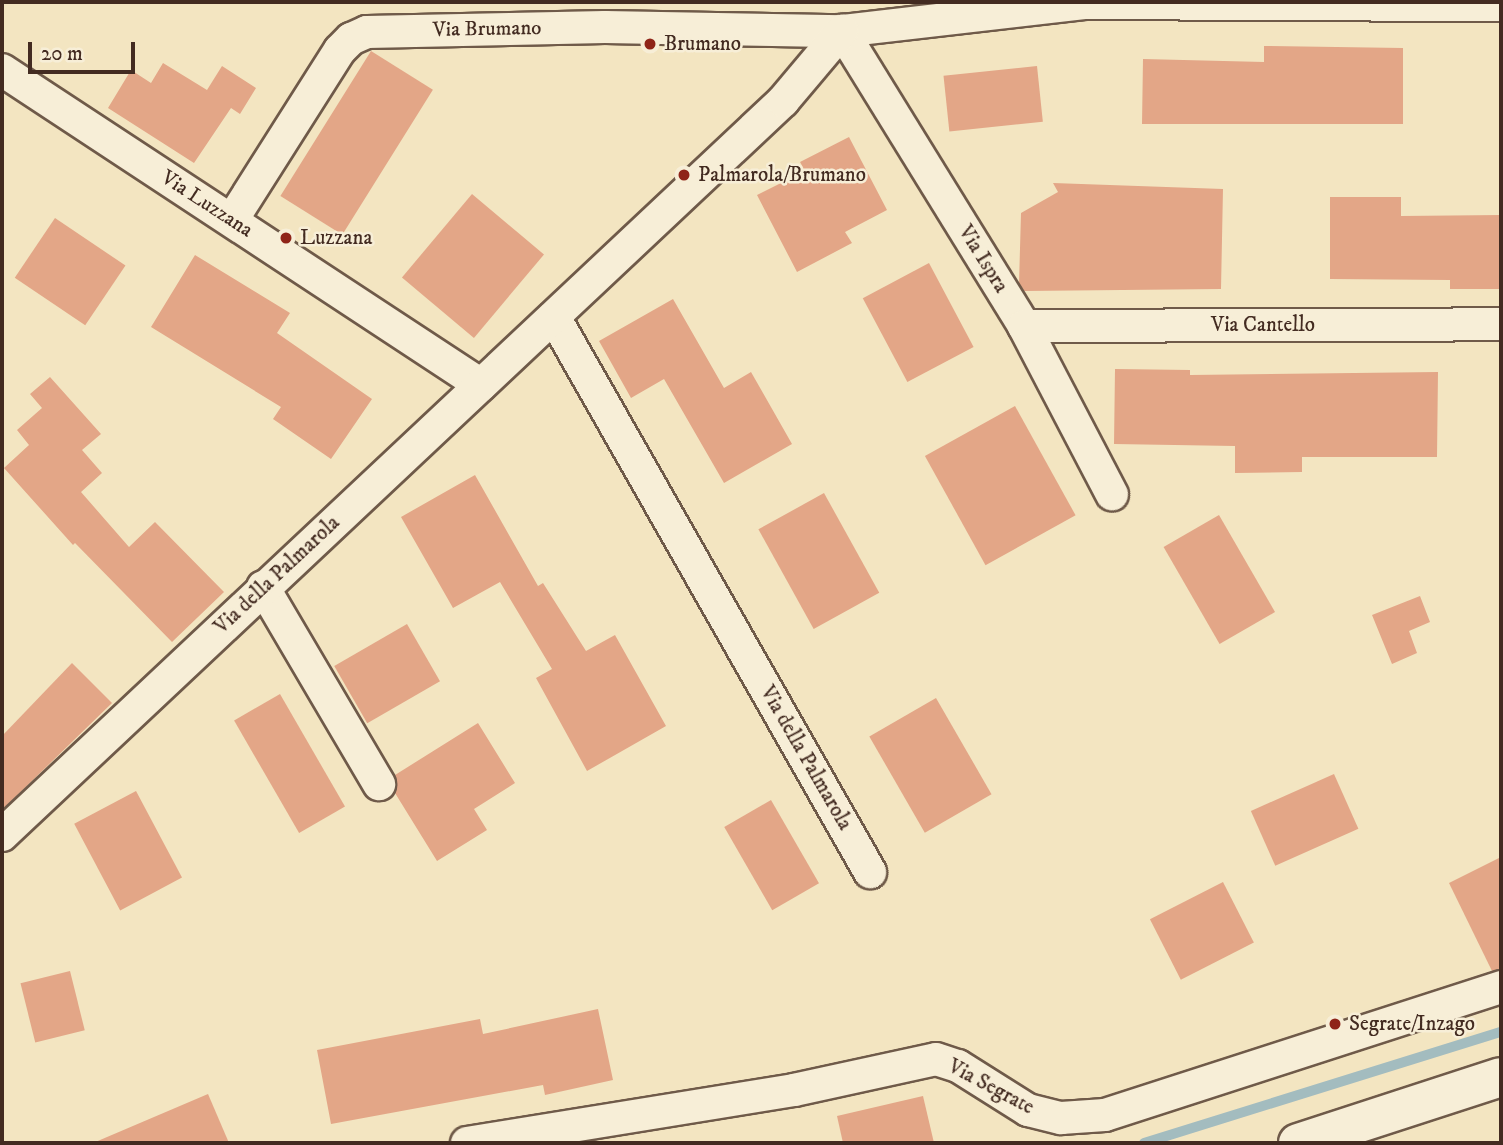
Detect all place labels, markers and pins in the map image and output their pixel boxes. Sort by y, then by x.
place label: Brumano [664,31,741,57]
marker: Brumano [642,36,658,52]
place label: Palmarola/Brumano [698,162,866,188]
marker: Palmarola/Brumano [676,167,692,183]
place label: Luzzana [300,225,372,251]
marker: Luzzana [278,230,294,246]
place label: Segrate/Inzago [1349,1011,1475,1037]
marker: Segrate/Inzago [1327,1016,1343,1032]

